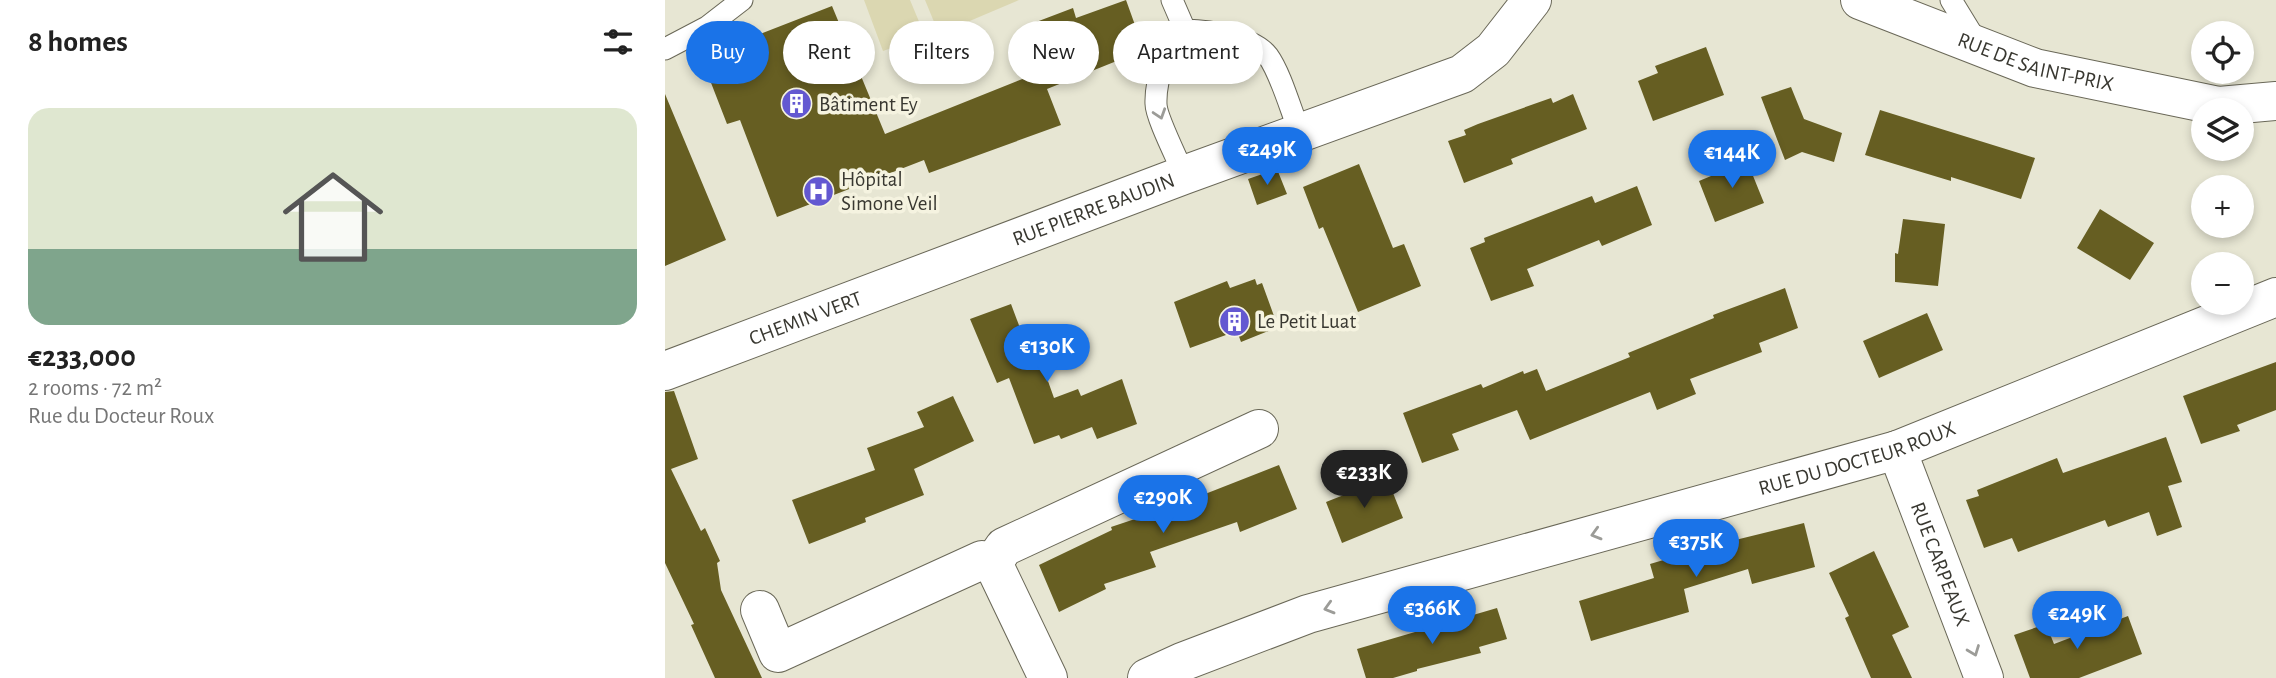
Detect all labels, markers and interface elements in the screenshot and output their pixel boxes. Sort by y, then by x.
chip: Buy [686,21,769,84]
chip: Rent [783,21,875,84]
chip: Filters [889,21,994,84]
chip: New [1008,21,1099,84]
chip: Apartment [1113,21,1263,84]
map controls [2191,21,2254,315]
button: locate [2191,21,2254,84]
icon: filters [599,23,637,61]
text: 8 homes [28,27,128,57]
street label: RUE DE SAINT-PRIX [1955,29,2116,95]
building icon: Bâtiment Ey [779,87,813,121]
place label: Bâtiment Ey [819,94,918,115]
button: layers [2191,98,2254,161]
one-way arrow [1151,108,1166,120]
pin: €249K [1218,128,1316,187]
pin: €144K [1683,130,1781,190]
text: €249K [1238,138,1296,161]
text: €144K [1704,141,1760,164]
icon: home [270,154,396,280]
place label: Hôpital Simone Veil [841,169,938,214]
street label: RUE PIERRE BAUDIN [1010,170,1178,250]
hospital icon: Hôpital Simone Veil [801,174,835,208]
button: + [2191,175,2254,238]
button: − [2191,252,2254,315]
street label: CHEMIN VERT [746,288,865,349]
building icon: Le Petit Luat [1217,304,1251,338]
place label: Le Petit Luat [1257,311,1356,332]
pin: €130K [998,324,1096,384]
text: €130K [1020,335,1074,358]
text: €233,000 [28,342,136,372]
text: 2 rooms · 72 m² [28,377,162,400]
text: Rue du Docteur Roux [28,405,214,428]
street label: RUE DU DOCTEUR ROUX [1756,418,1958,499]
pin: €233K [1315,450,1413,510]
text: €233K [1337,461,1391,484]
pin: €290K [1114,476,1212,535]
text: €290K [1134,486,1192,509]
street label: RUE CARPEAUX [1907,499,1973,629]
pin: €375K [1647,520,1745,579]
one-way arrow [1590,526,1602,540]
text: €375K [1669,530,1723,553]
pin: €366K [1383,586,1481,646]
pin: €249K [2028,592,2126,651]
text: €366K [1404,597,1460,620]
one-way arrow [1323,600,1335,614]
text: €249K [2048,602,2106,625]
one-way arrow [1966,645,1980,657]

